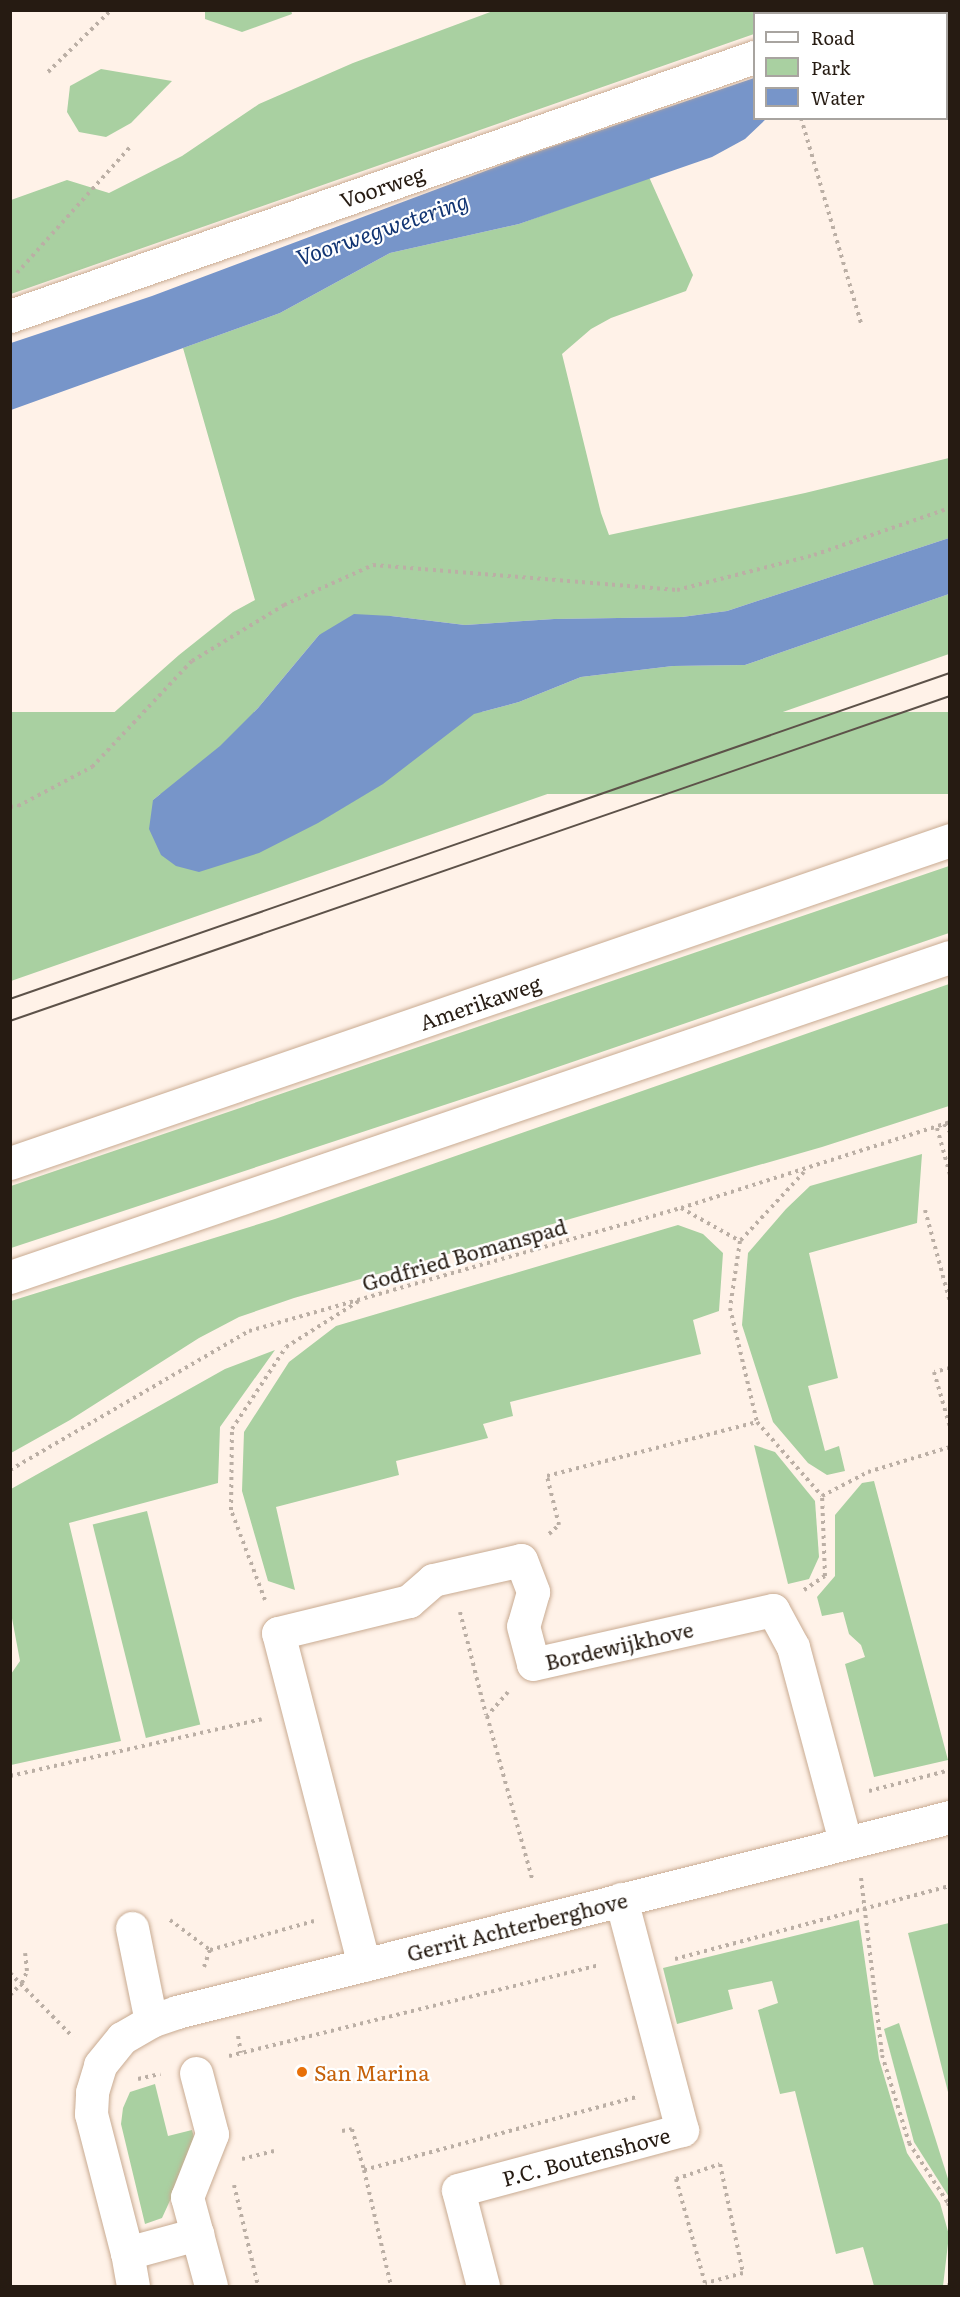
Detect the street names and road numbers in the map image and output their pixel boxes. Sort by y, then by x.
street label: Voorweg [336,160,428,212]
street label: Amerikaweg [416,969,544,1035]
street label: Godfried Bomanspad [359,1213,569,1295]
street label: Bordewijkhove [542,1616,696,1674]
street label: Gerrit Achterberghove [404,1886,630,1966]
street label: P.C. Boutenshove [499,2121,673,2191]

